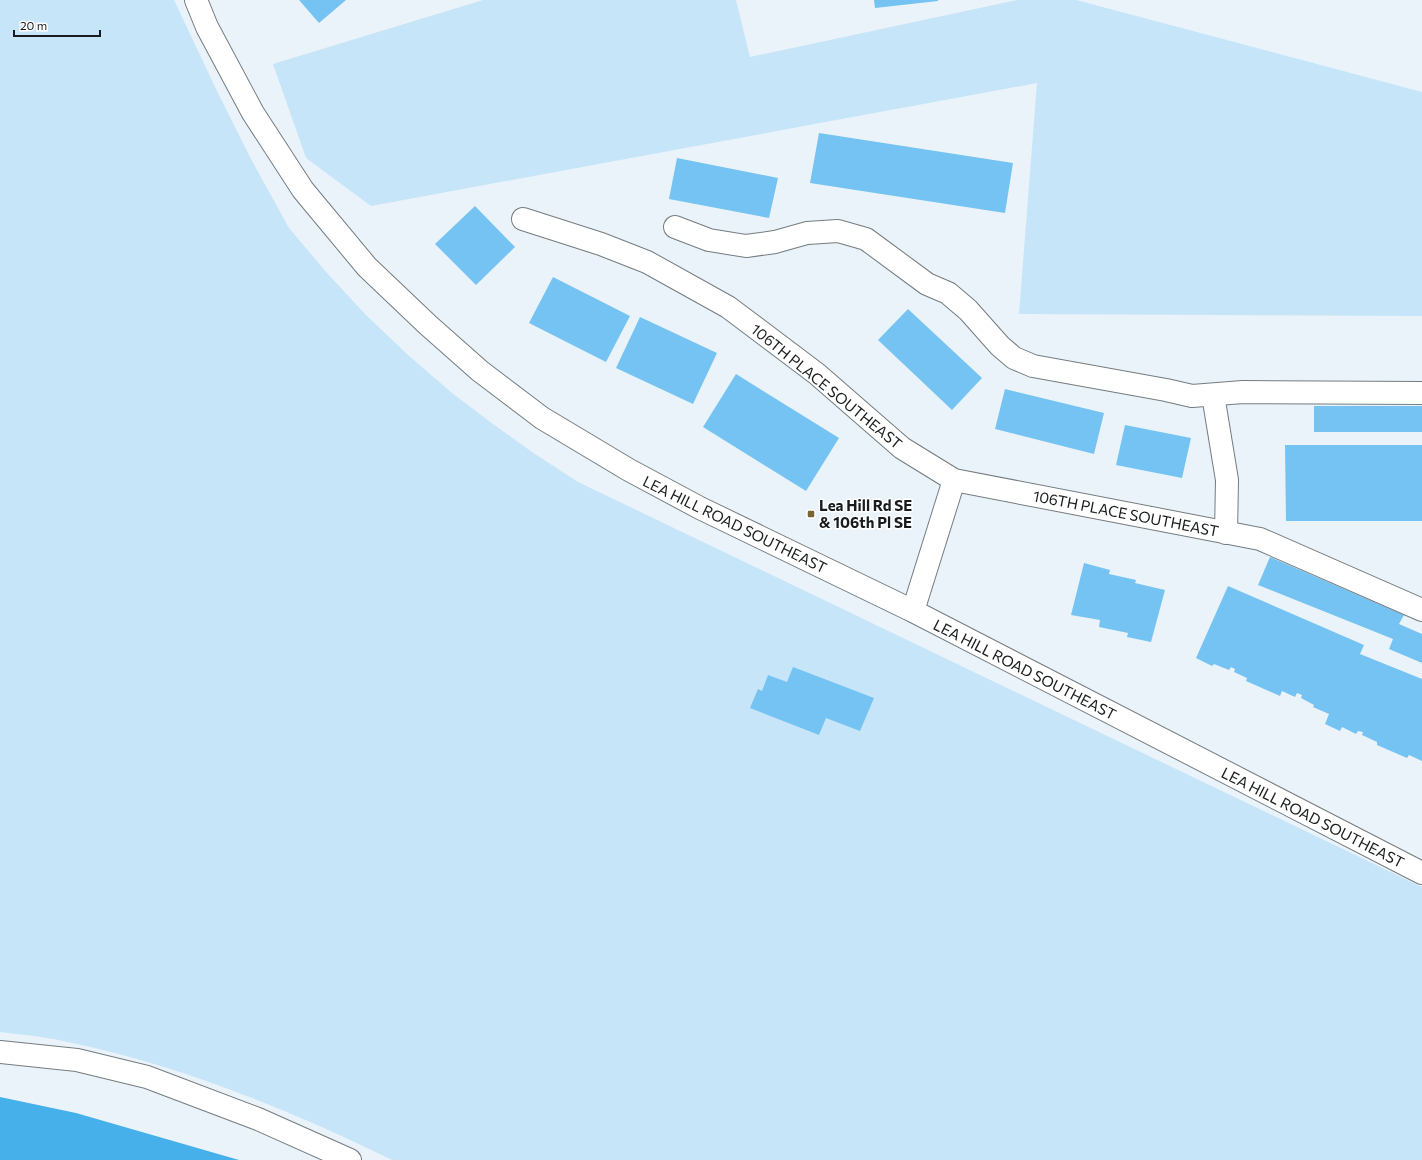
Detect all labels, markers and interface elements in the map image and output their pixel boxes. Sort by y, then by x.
scale bar [14,12,100,38]
text: 20 m [20,18,47,32]
street label: 106TH PLACE SOUTHEAST [748,320,906,453]
street label: LEA HILL ROAD SOUTHEAST [640,472,830,577]
street label: 106TH PLACE SOUTHEAST [1032,486,1221,540]
place label: Lea Hill Rd SE & 106th Pl SE [819,496,912,531]
marker: Lea Hill Rd SE & 106th Pl SE [806,509,816,519]
street label: LEA HILL ROAD SOUTHEAST [931,615,1120,723]
street label: LEA HILL ROAD SOUTHEAST [1219,763,1408,871]

